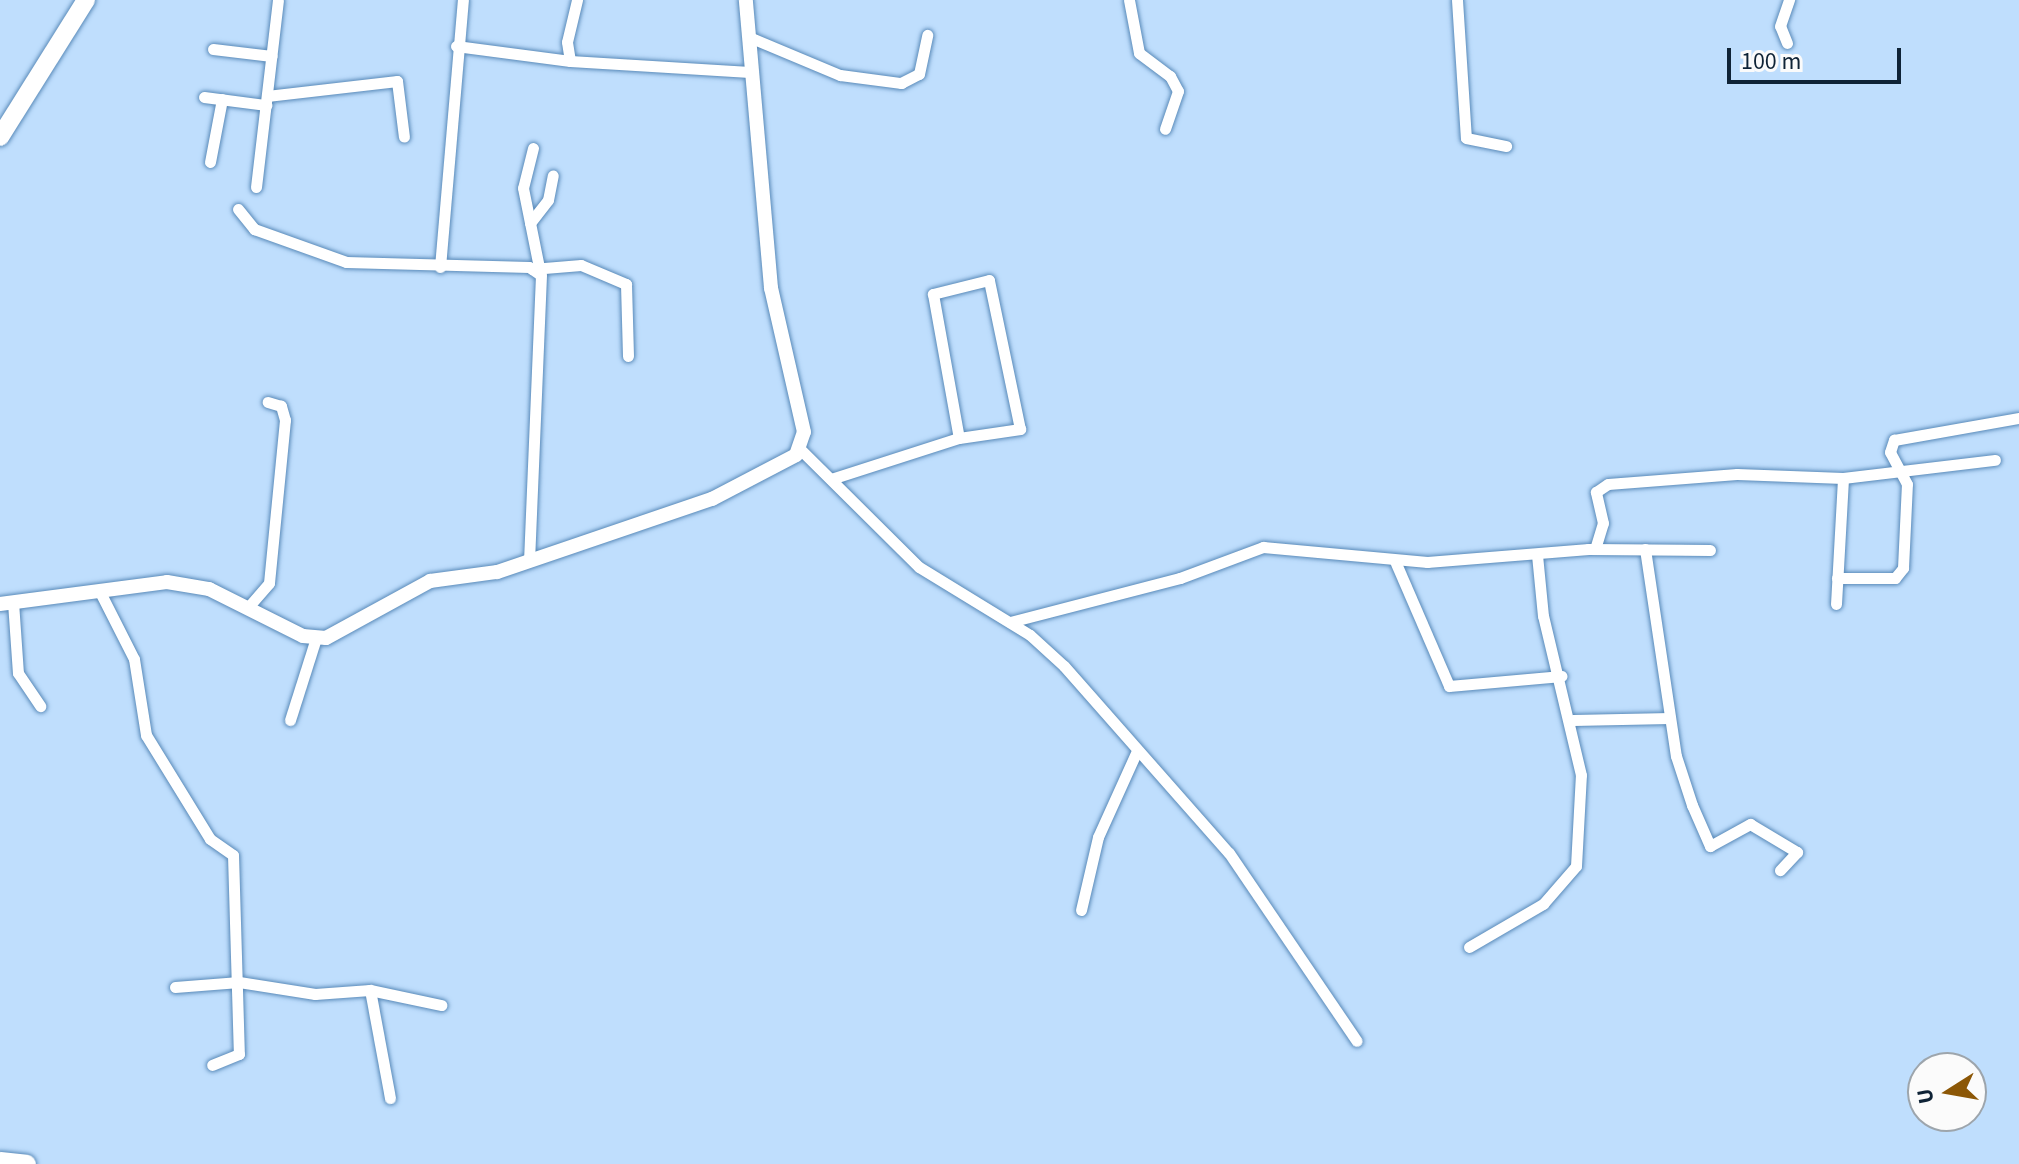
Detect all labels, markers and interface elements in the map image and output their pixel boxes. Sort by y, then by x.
scale bar [1731,32,1905,82]
text: 100 m [1741,44,1801,79]
north arrow [1907,1052,1987,1132]
text: U [1908,1086,1943,1106]

